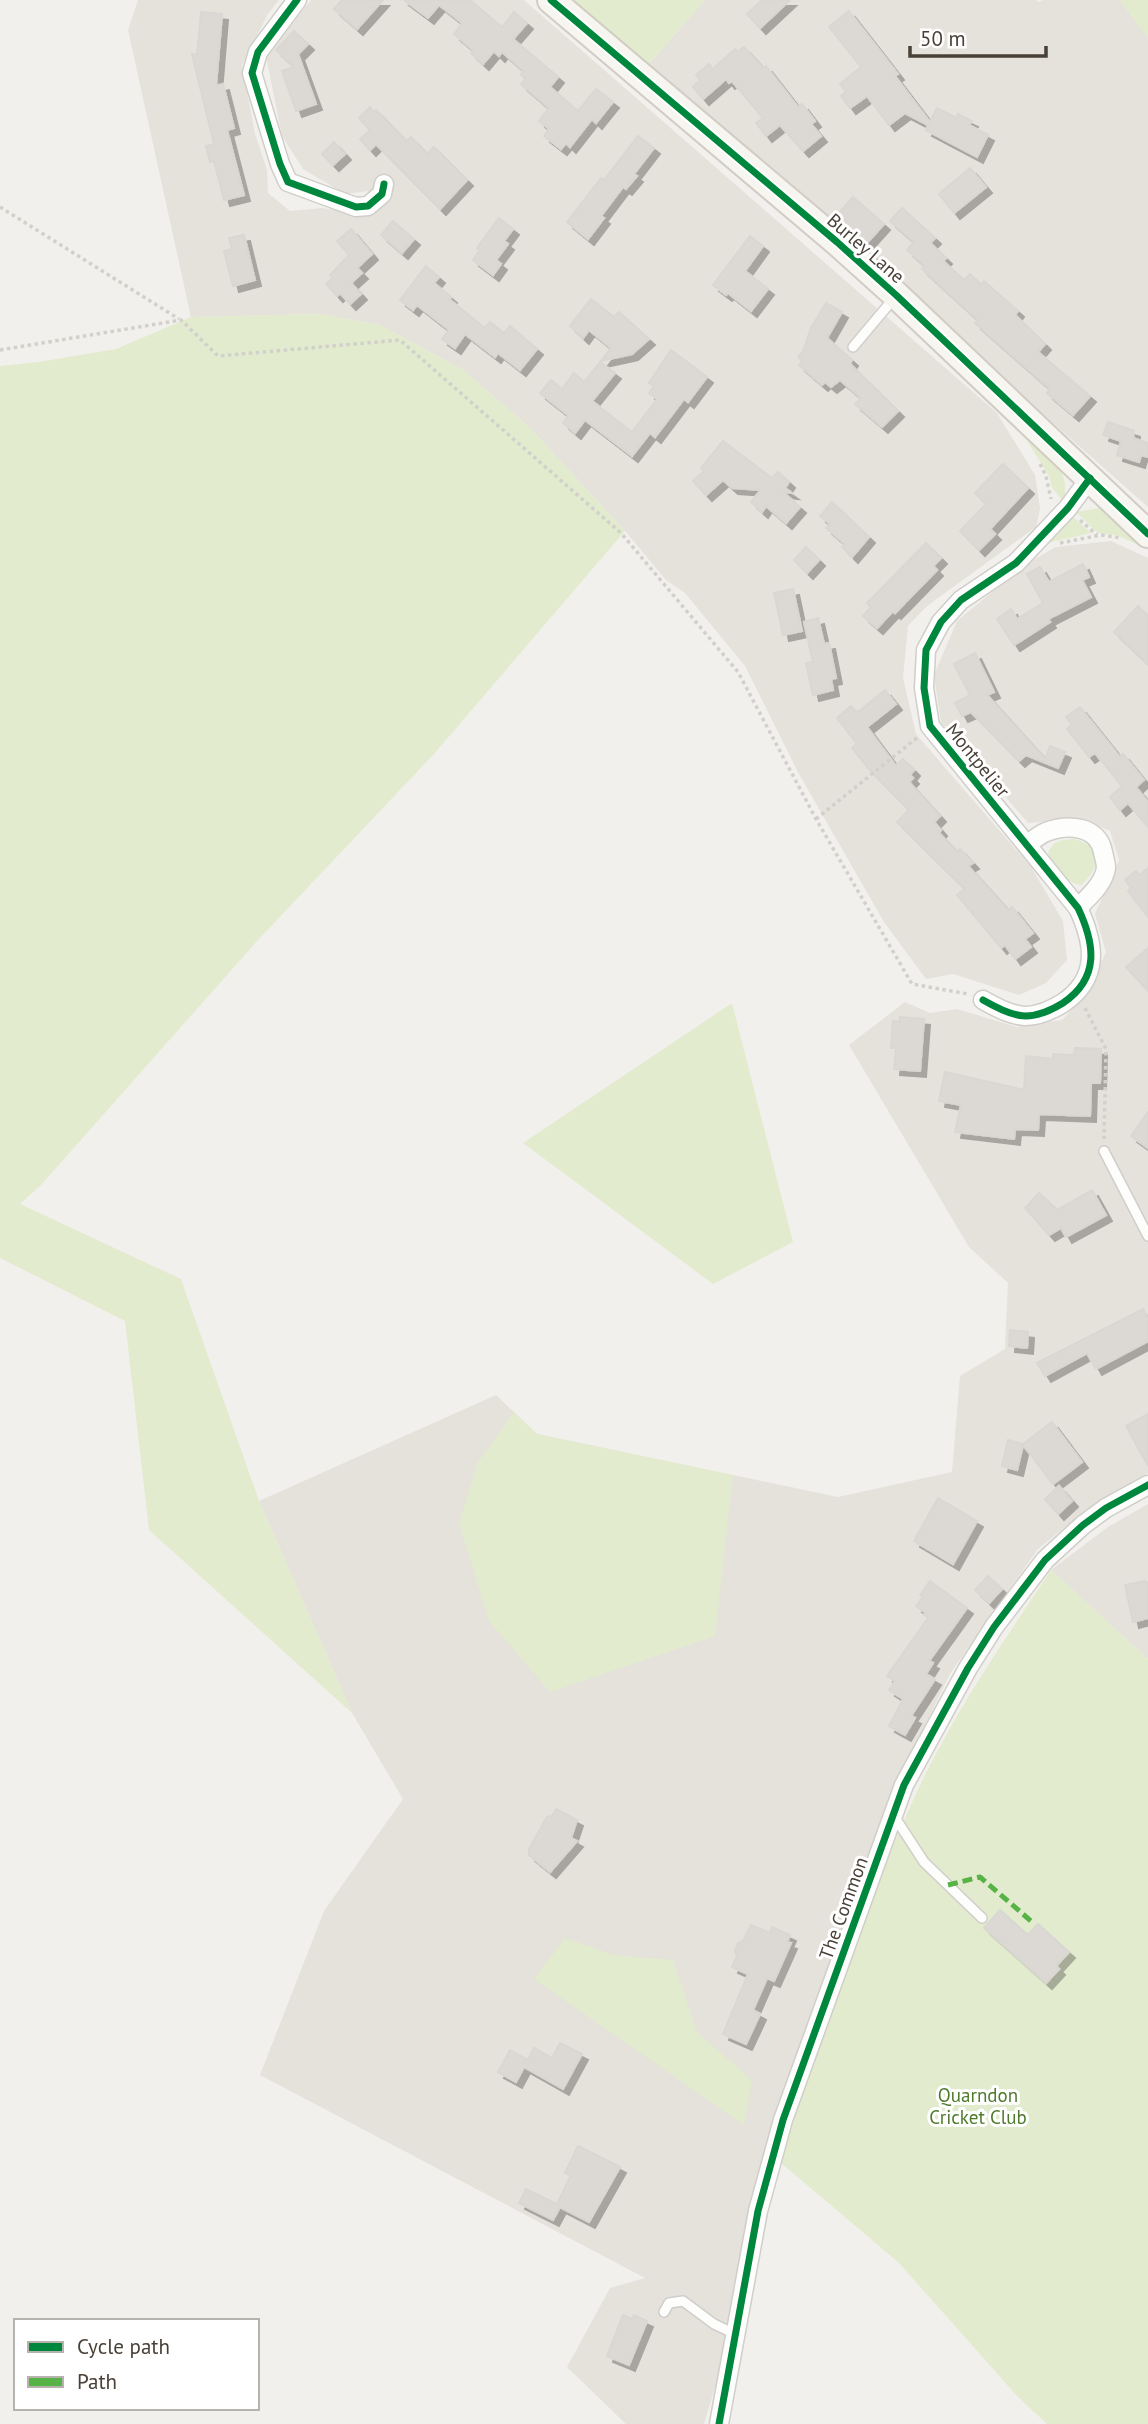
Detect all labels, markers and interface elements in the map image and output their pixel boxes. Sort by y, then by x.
scale bar [910,14,1046,58]
text: 50 m [920,25,966,52]
street label: Burley Lane [822,208,910,288]
street label: Montpelier [941,718,1016,802]
street label: The Common [813,1853,873,1963]
park label: Quarndon Cricket Club [929,2083,1027,2129]
legend [14,2319,259,2410]
text: Cycle path [77,2333,170,2360]
text: Path [77,2368,117,2395]

